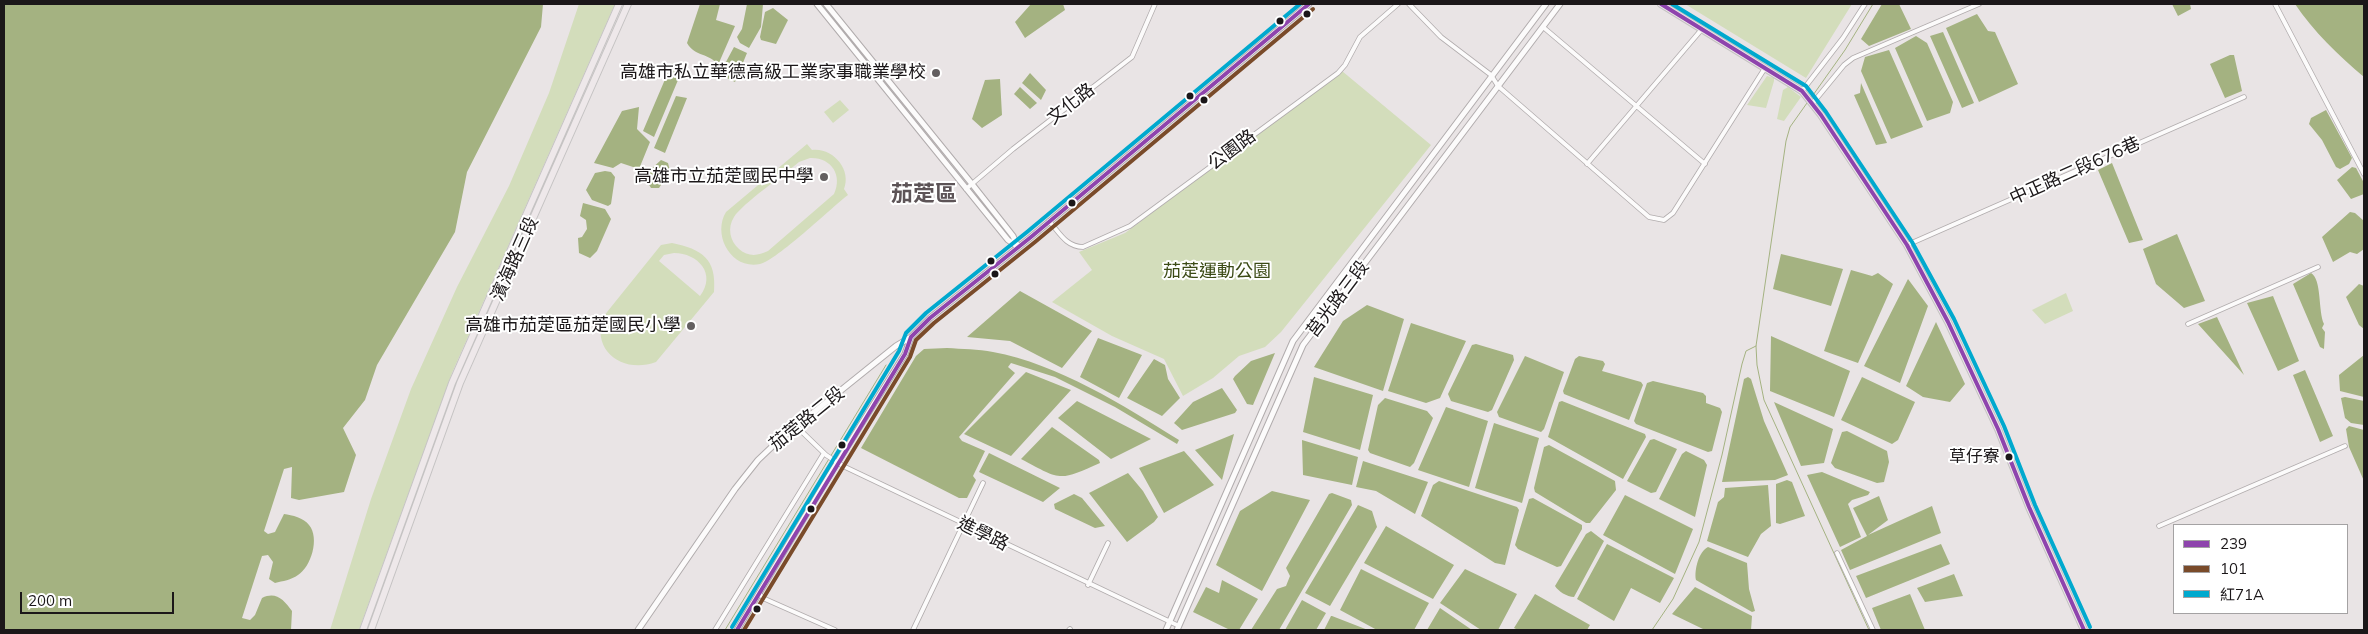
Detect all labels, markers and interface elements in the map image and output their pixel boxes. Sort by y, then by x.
unlabelled marker [1302,9,1312,19]
unlabelled marker [1275,16,1285,26]
place label: 高雄市私立華德高級工業家事職業學校 [620,62,926,84]
marker: 高雄市私立華德高級工業家事職業學校 [930,67,942,79]
street label: 文化路 [1043,79,1099,129]
unlabelled marker [1185,91,1195,101]
unlabelled marker [1199,95,1209,105]
street label: 公園路 [1204,125,1260,175]
street label: 中正路二段676巷 [2006,133,2144,209]
place label: 高雄市立茄萣國民中學 [634,166,814,188]
marker: 高雄市立茄萣國民中學 [818,171,830,183]
district label: 茄萣區 [891,181,957,207]
unlabelled marker [1067,198,1077,208]
street label: 濱海路三段 [487,213,543,305]
unlabelled marker [986,256,996,266]
street label: 莒光路三段 [1302,257,1374,341]
park label: 茄萣運動公園 [1163,261,1271,283]
unlabelled marker [990,269,1000,279]
place label: 高雄市茄萣區茄萣國民小學 [465,315,681,337]
marker: 高雄市茄萣區茄萣國民小學 [685,320,697,332]
street label: 茄萣路二段 [765,382,849,456]
unlabelled marker [837,440,847,450]
place label: 草仔寮 [1949,447,2000,467]
marker: 草仔寮 [2004,452,2014,462]
unlabelled marker [806,504,816,514]
street label: 進學路 [954,512,1012,556]
legend [2173,524,2348,614]
text: 239 [2220,534,2247,553]
text: 101 [2220,559,2247,578]
scale bar [22,582,176,614]
text: 紅71A [2220,585,2264,604]
text: 200 m [28,591,72,610]
unlabelled marker [752,604,762,614]

